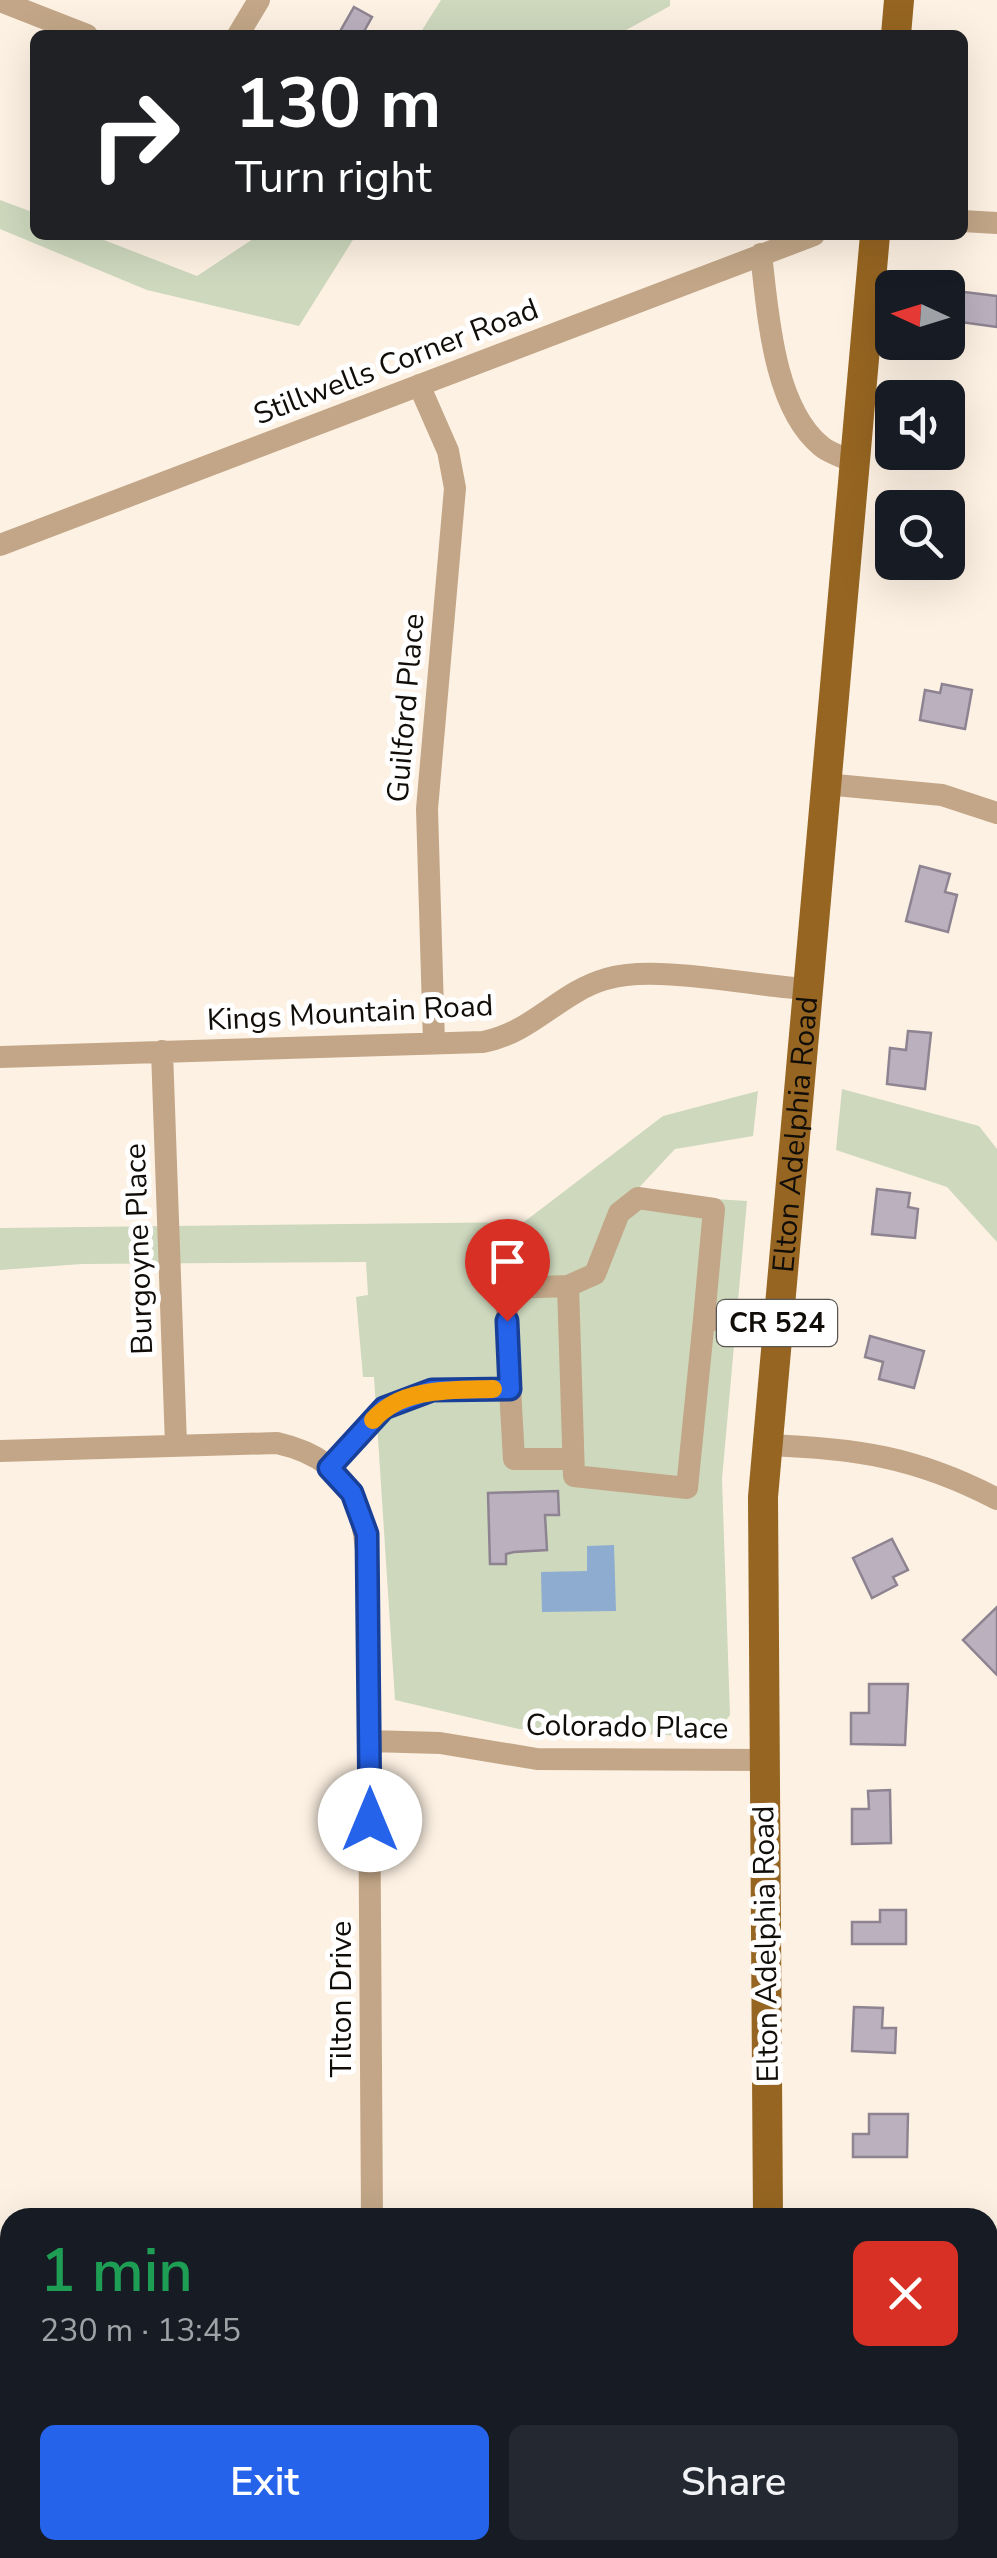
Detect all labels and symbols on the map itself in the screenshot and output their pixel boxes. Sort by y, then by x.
north arrow [875,270,965,360]
street label: Stillwells Corner Road [248,289,544,435]
street label: Guilford Place [377,612,435,804]
street label: Kings Mountain Road [206,985,494,1041]
street label: Elton Adelphia Road [763,995,828,1274]
street label: Burgoyne Place [115,1143,163,1355]
pin [465,1219,550,1322]
road number: CR 524 [717,1300,837,1346]
street label: Colorado Place [525,1705,729,1749]
position arrow [318,1768,422,1872]
street label: Elton Adelphia Road [743,1805,789,2083]
street label: Tilton Drive [321,1921,362,2077]

